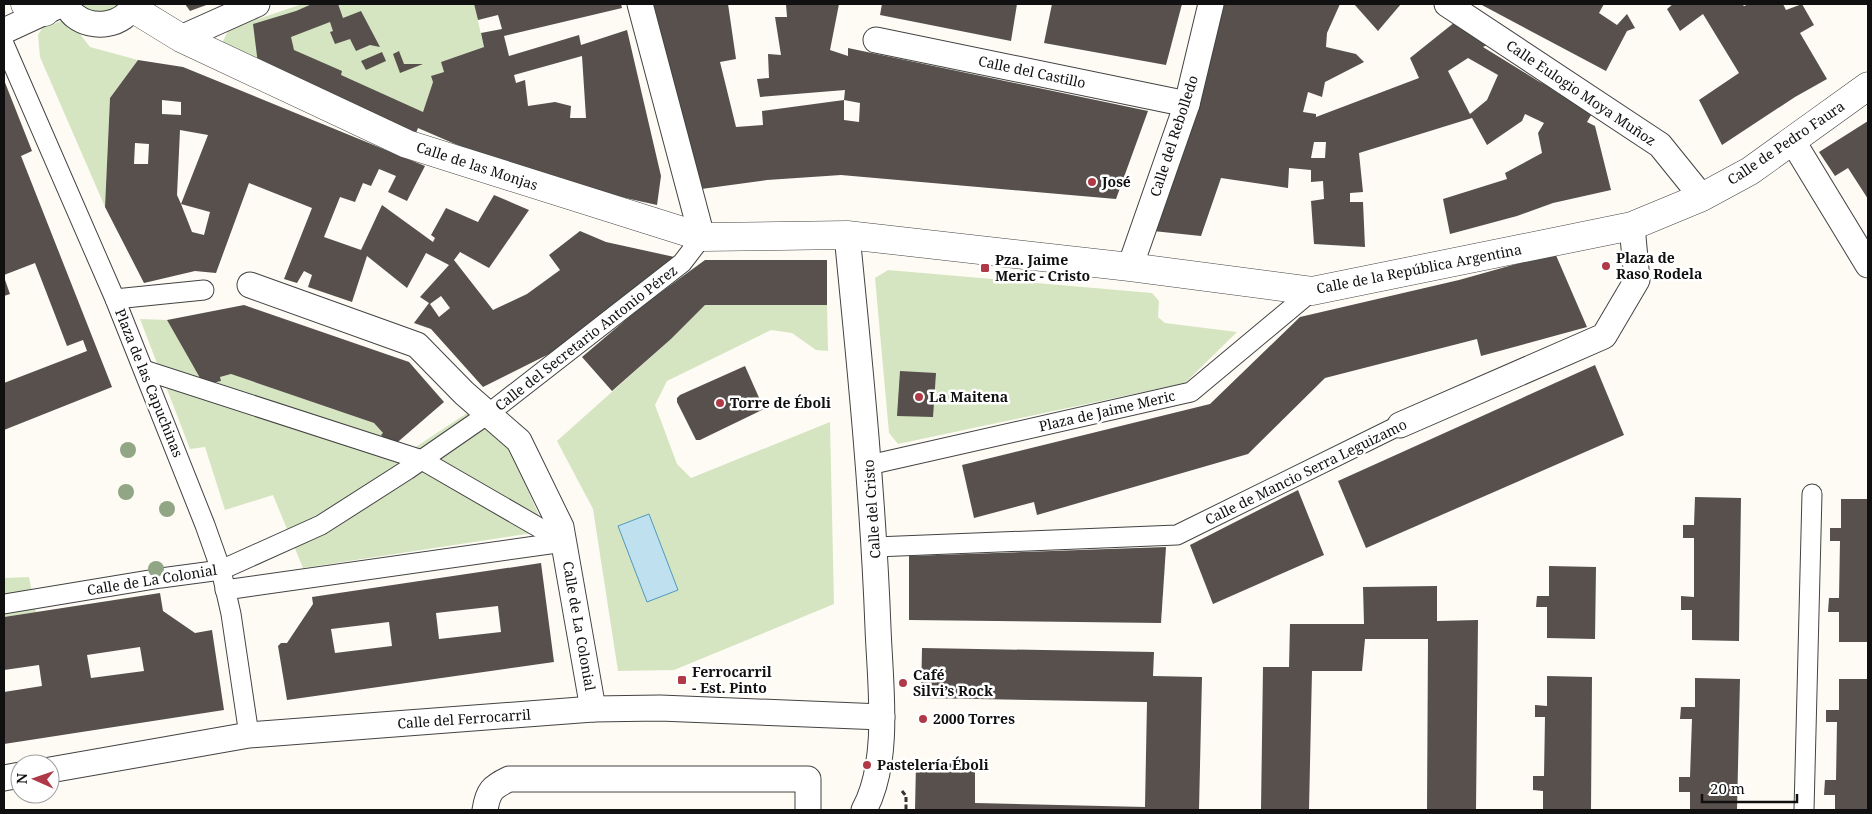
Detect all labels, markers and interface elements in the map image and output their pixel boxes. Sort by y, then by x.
street label: Calle Eulogio Moya Muñoz [1503,35,1660,150]
street label: Calle del Castillo [977,51,1088,92]
street label: Calle del Rebolledo [1145,73,1202,199]
street label: Calle de Pedro Faura [1723,96,1848,189]
street label: Calle de las Monjas [414,137,540,194]
place label: José [1101,172,1131,191]
marker: José [1086,176,1098,188]
street label: Calle de la República Argentina [1315,239,1523,298]
place label: Plaza de Raso Rodela [1616,248,1702,283]
place label: Pza. Jaime Meric - Cristo [995,250,1090,285]
street label: Calle del Secretario Antonio Pérez [491,260,681,415]
marker: Plaza de Raso Rodela [1600,260,1612,272]
marker: Pza. Jaime Meric - Cristo [979,262,991,274]
street label: Plaza de las Capuchinas [111,306,188,460]
street label: Plaza de Jaime Meric [1037,386,1177,435]
place label: La Maitena [929,387,1008,406]
marker: La Maitena [913,391,925,403]
place label: Torre de Éboli [730,393,831,412]
marker: Torre de Éboli [714,397,726,409]
street label: Calle de Mancio Serra Leguizamo [1202,414,1410,529]
street label: Calle del Cristo [859,459,884,559]
street label: Calle de La Colonial [86,560,219,599]
street label: Calle de La Colonial [559,560,600,693]
place label: Ferrocarril - Est. Pinto [692,662,772,697]
place label: Café Silvi’s Rock [913,665,993,700]
marker: Ferrocarril - Est. Pinto [676,674,688,686]
marker: Café Silvi’s Rock [897,677,909,689]
street label: Calle del Ferrocarril [397,704,532,733]
place label: 2000 Torres [933,709,1015,728]
marker: 2000 Torres [917,713,929,725]
north arrow [10,754,60,804]
place label: Pastelería Éboli [877,755,989,774]
marker: Pastelería Éboli [861,759,873,771]
scale bar [1702,772,1797,804]
text: N [12,773,31,784]
text: 20 m [1710,778,1745,798]

